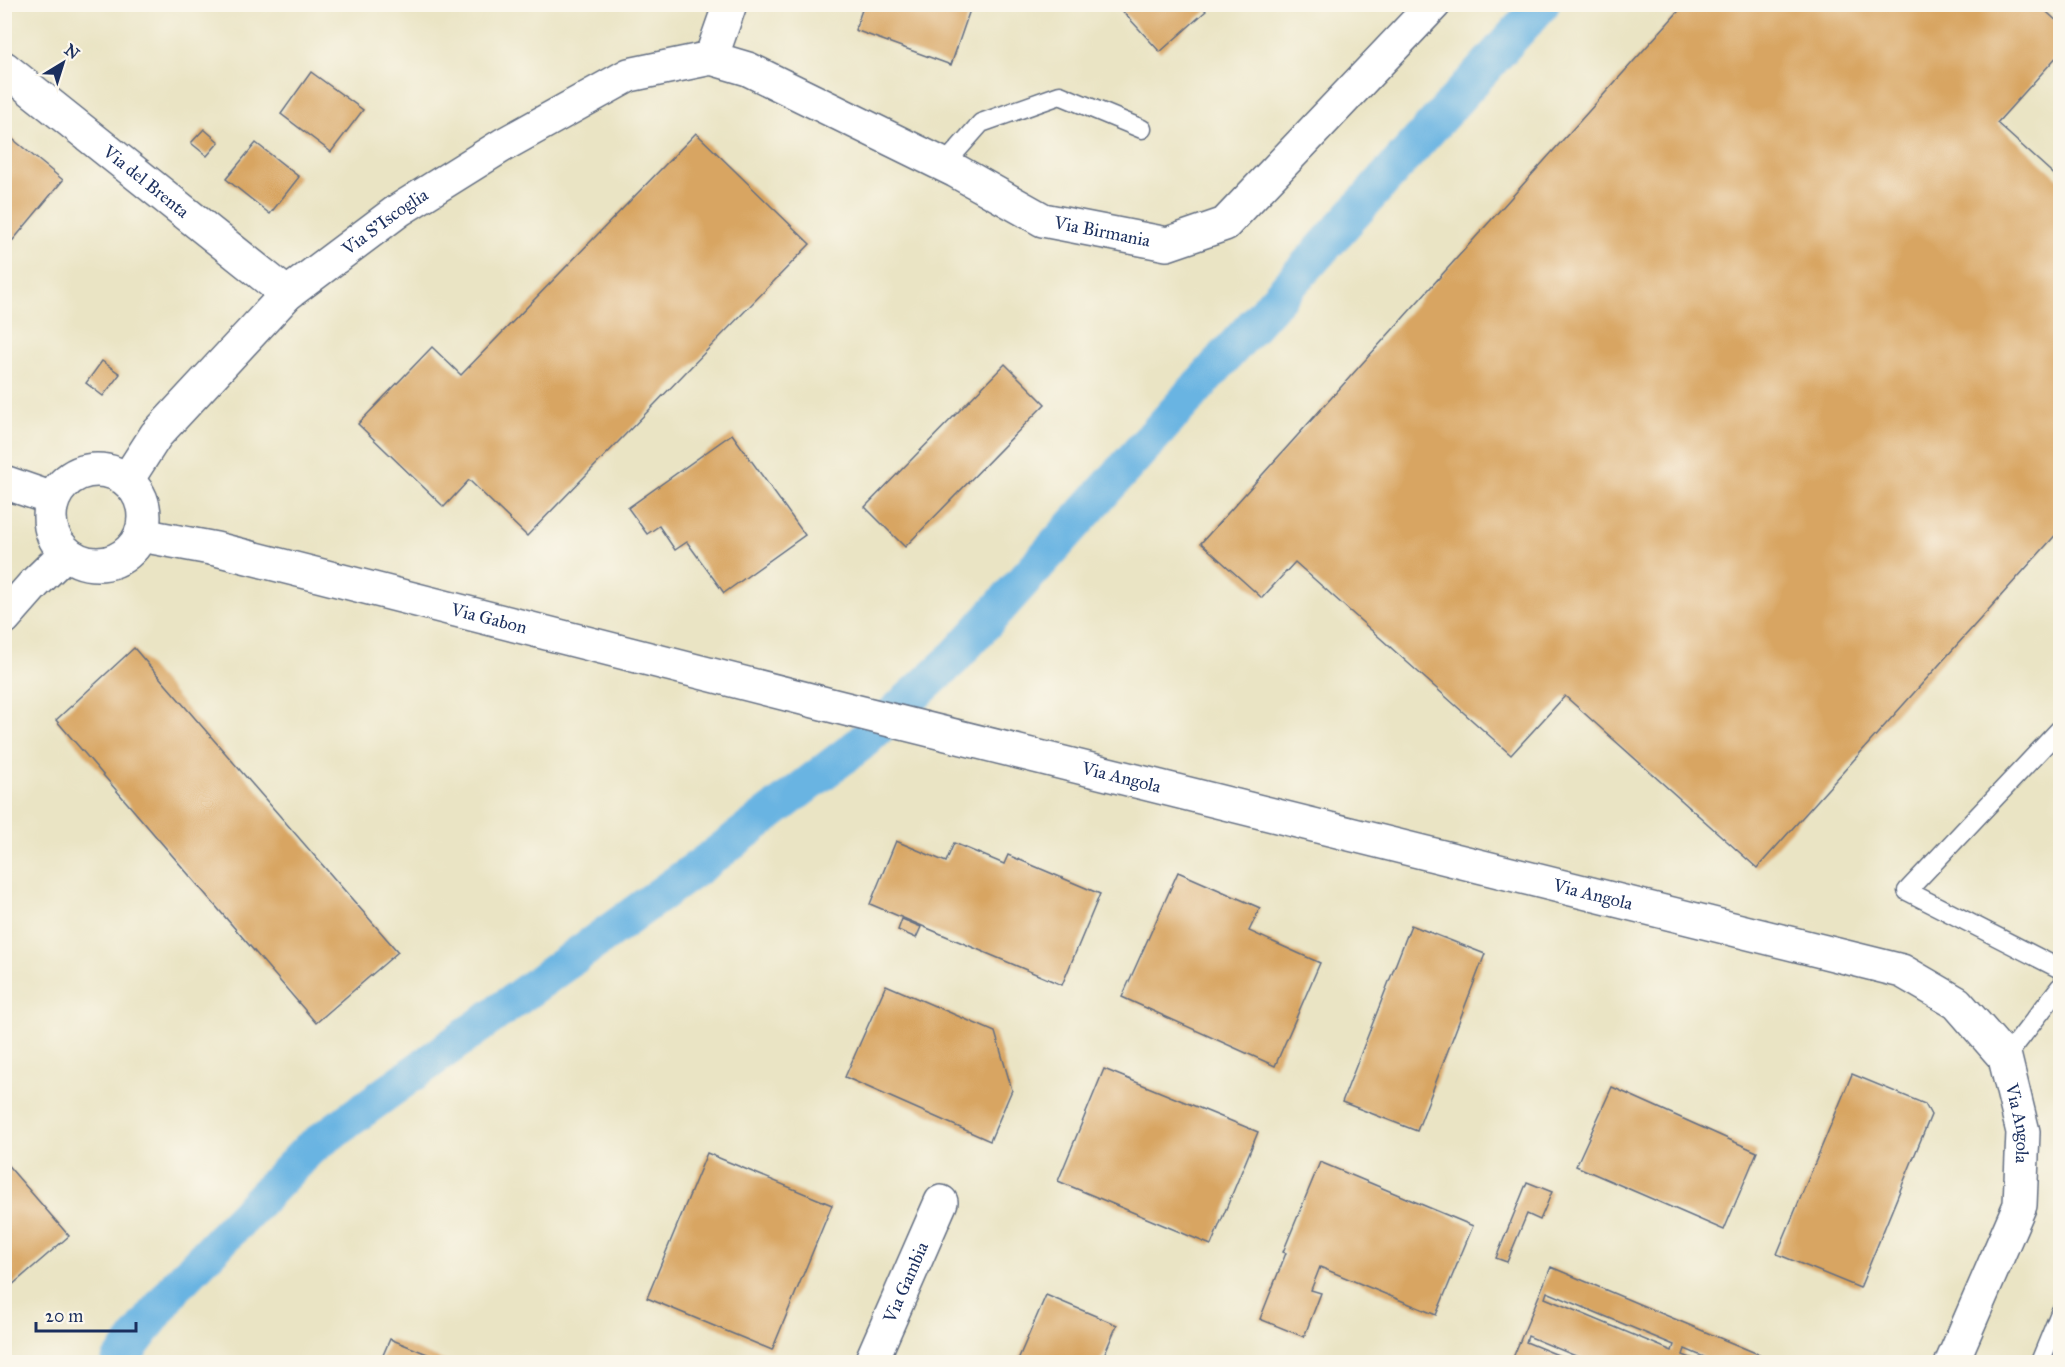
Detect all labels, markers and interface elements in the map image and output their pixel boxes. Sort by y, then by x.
north arrow [33,33,93,93]
text: N [61,40,83,63]
street label: Via del Brenta [98,140,194,223]
street label: Via S'Iscoglia [337,183,433,260]
street label: Via Birmania [1051,211,1153,252]
street label: Via Gabon [448,598,530,639]
street label: Via Angola [1078,757,1164,798]
street label: Via Angola [1550,874,1635,915]
street label: Via Angola [2000,1080,2034,1164]
street label: Via Gambia [878,1238,933,1327]
scale bar [36,1295,136,1333]
text: 20 m [45,1305,83,1327]

